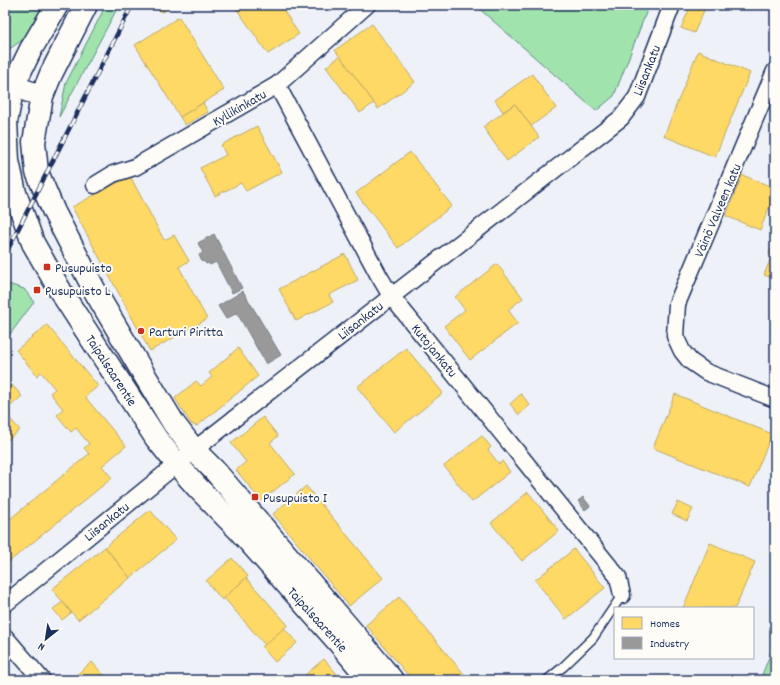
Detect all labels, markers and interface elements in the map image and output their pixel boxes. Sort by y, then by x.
street label: Liisankatu [629,42,667,99]
street label: Kyllikinkatu [209,85,271,132]
street label: Väinö Valveen katu [690,161,748,261]
place label: Pusupuisto [55,259,112,279]
marker: Pusupuisto [42,262,52,272]
place label: Pusupuisto L [45,282,111,302]
marker: Pusupuisto L [32,285,42,295]
street label: Liisankatu [334,297,388,346]
street label: Kutojankatu [406,320,461,382]
place label: Parturi Piritta [149,323,223,343]
marker: Parturi Piritta [136,326,146,336]
street label: Taipalsaarentie [80,331,141,411]
place label: Pusupuisto I [263,489,328,509]
marker: Pusupuisto I [250,492,260,502]
street label: Liisankatu [80,498,134,547]
street label: Taipalsaarentie [282,583,351,657]
legend [614,607,754,659]
text: Homes [650,616,680,633]
north arrow [26,619,66,659]
text: Industry [650,636,690,653]
text: N [35,637,48,654]

